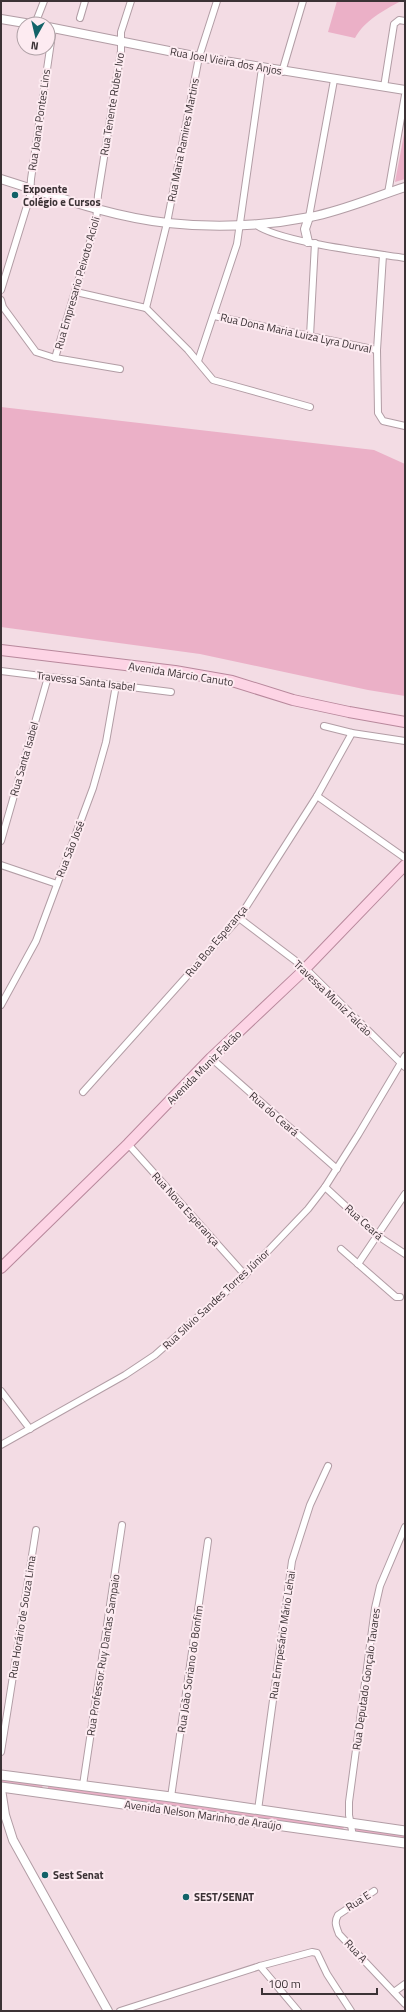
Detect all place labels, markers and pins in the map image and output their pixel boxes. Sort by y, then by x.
place label: Expoente Colégio e Cursos [23,181,101,210]
marker: Expoente Colégio e Cursos [10,190,20,200]
place label: Sest Senat [53,1867,104,1883]
marker: Sest Senat [40,1870,50,1880]
place label: SEST/SENAT [194,1889,254,1905]
marker: SEST/SENAT [181,1892,191,1902]

